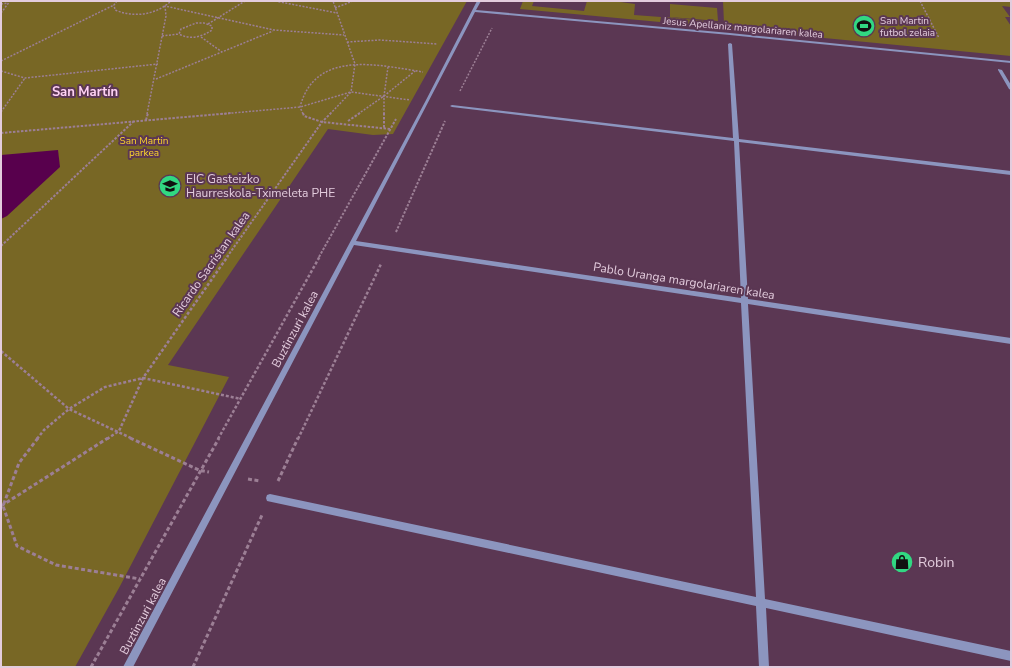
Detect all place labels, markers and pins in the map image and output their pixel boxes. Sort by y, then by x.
sports icon: San Martin futbol zelaia [851,13,877,39]
place label: San Martin futbol zelaia [880,14,935,40]
place label: EIC Gasteizko Haurreskola-Tximeleta PHE [186,171,335,201]
school or university icon: EIC Gasteizko Haurreskola-Tximeleta PHE [157,173,183,199]
shop icon: Robin [889,549,915,575]
place label: Robin [918,553,954,572]

